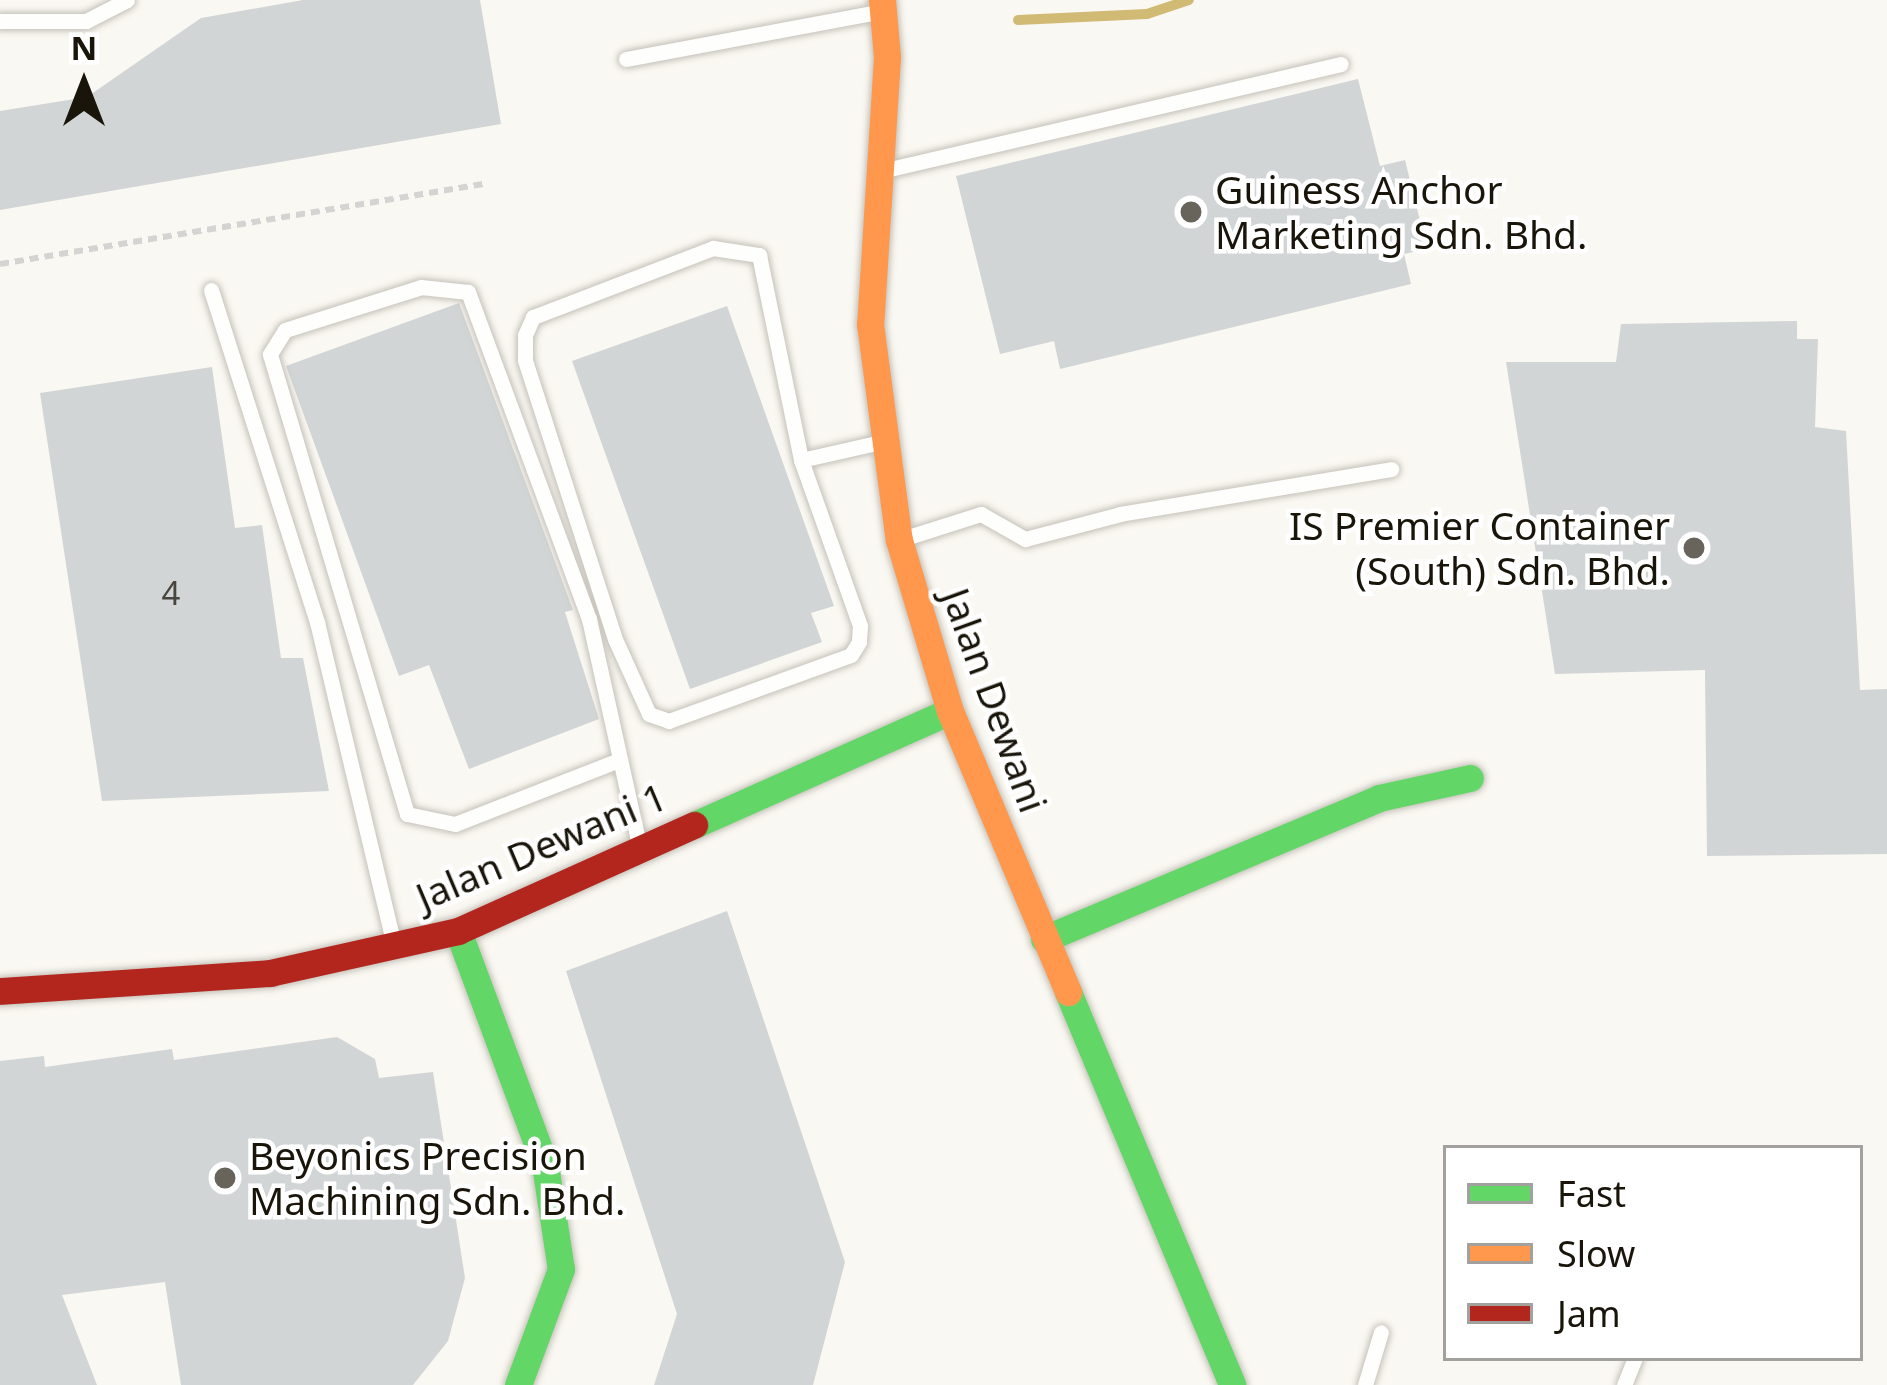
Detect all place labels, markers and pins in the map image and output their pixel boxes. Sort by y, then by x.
place label: Guiness Anchor Marketing Sdn. Bhd. [1215,167,1588,258]
marker: Guiness Anchor Marketing Sdn. Bhd. [1178,199,1204,225]
place label: IS Premier Container (South) Sdn. Bhd. [1289,503,1670,594]
marker: IS Premier Container (South) Sdn. Bhd. [1681,535,1707,561]
place label: Beyonics Precision Machining Sdn. Bhd. [249,1133,626,1224]
marker: Beyonics Precision Machining Sdn. Bhd. [212,1165,238,1191]

